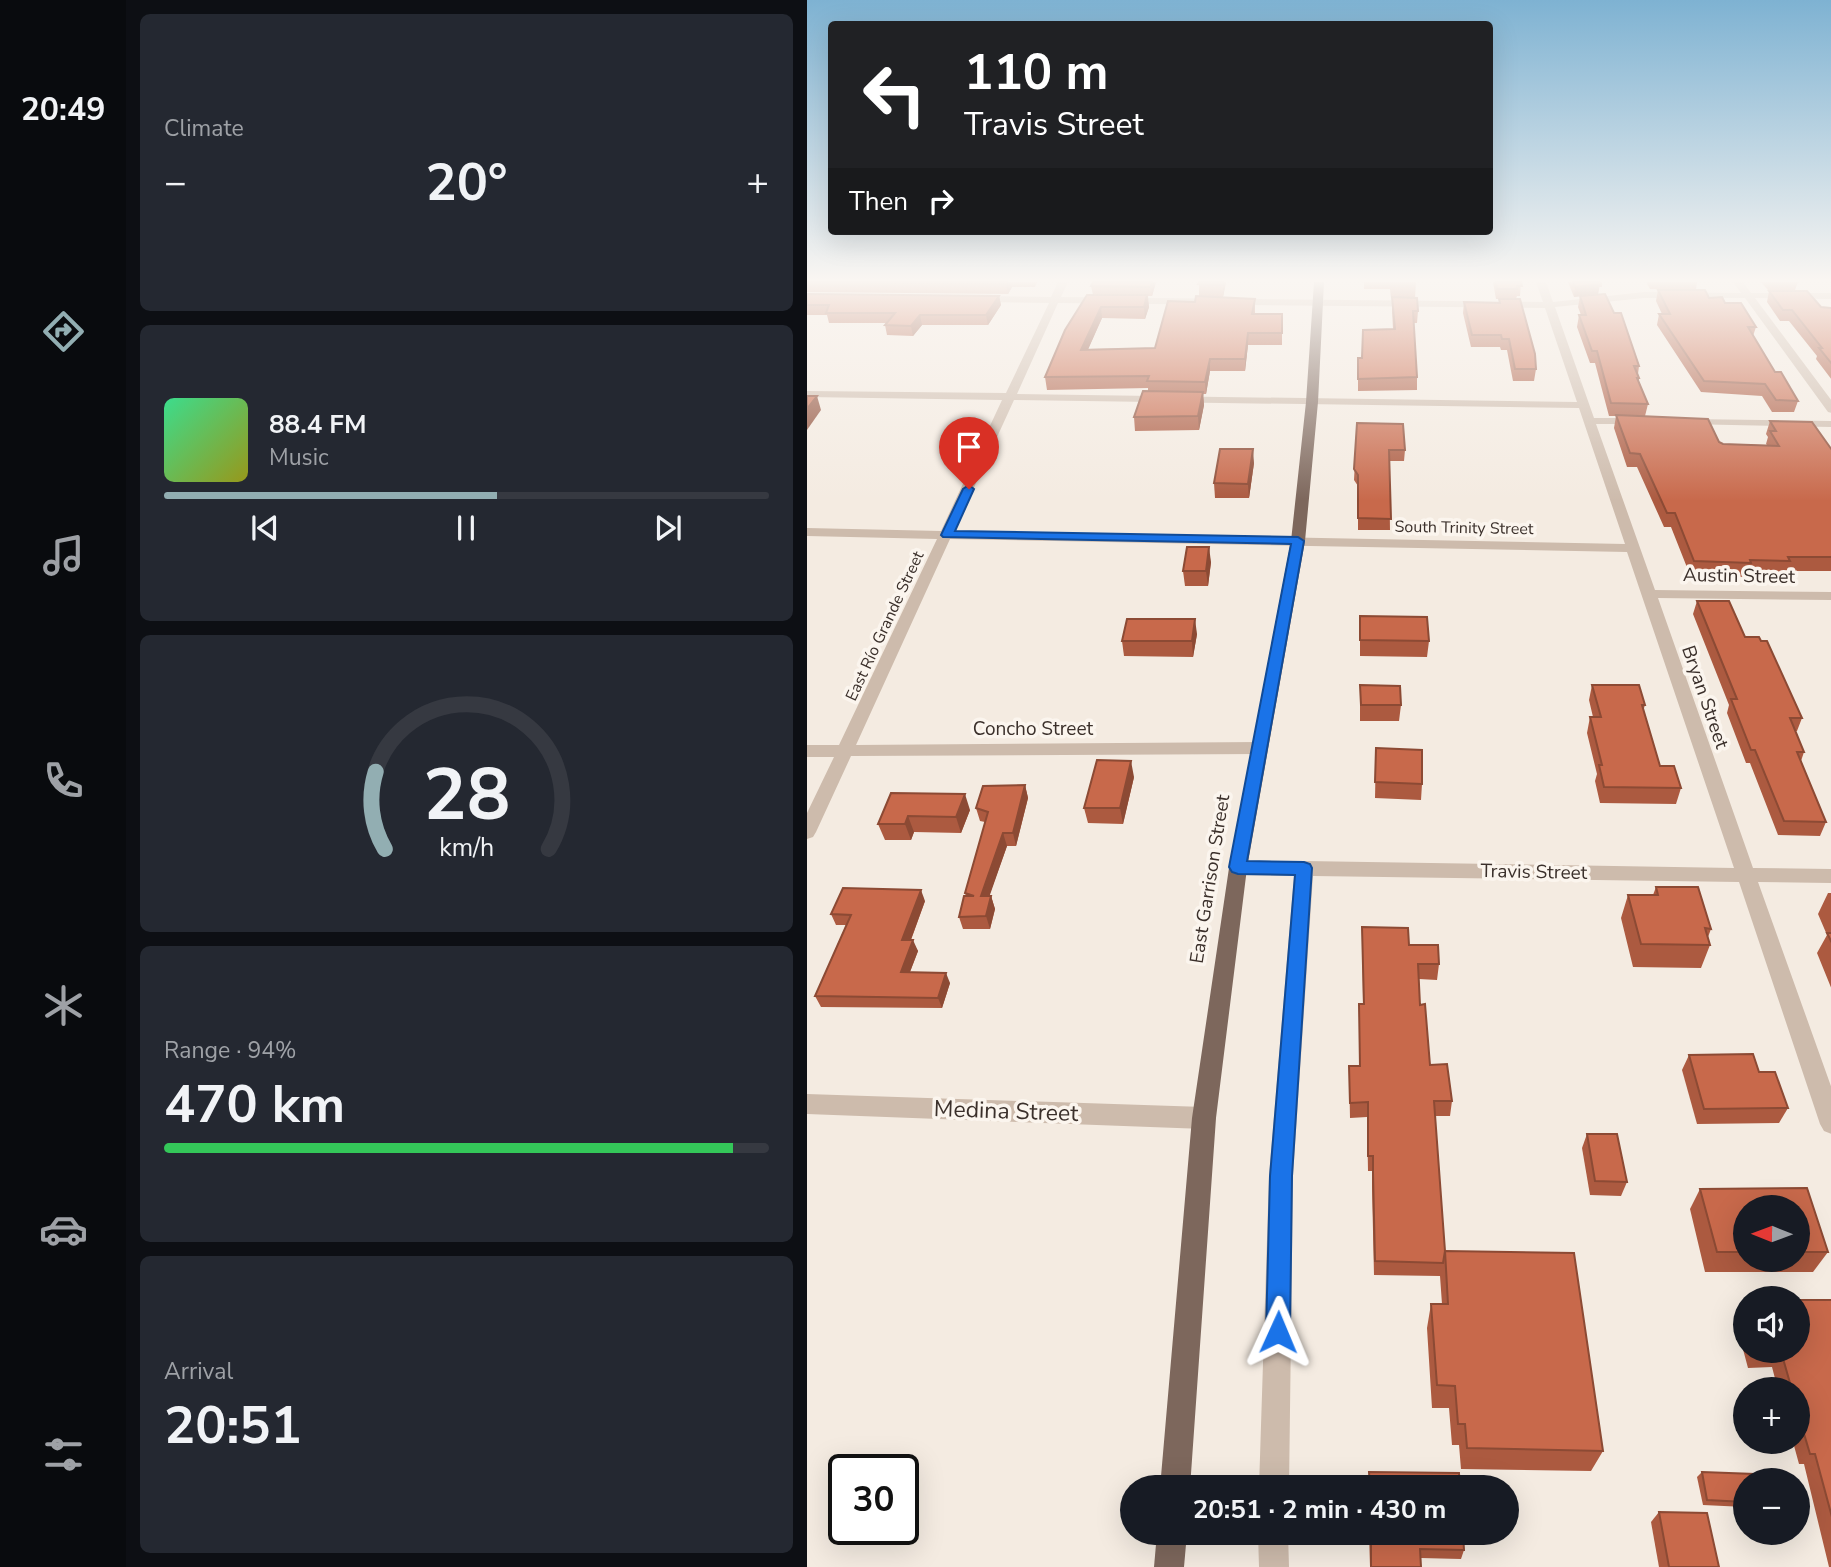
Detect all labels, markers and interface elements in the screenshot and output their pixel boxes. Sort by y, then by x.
text: 110 m [964,39,1108,106]
icon: left [849,49,940,140]
text: 20:49 [21,88,105,131]
text: Travis Street [964,103,1144,146]
text: Climate [164,113,244,144]
text: 20° [425,147,508,218]
text: − [164,157,187,208]
text: + [746,157,769,208]
icon: right [922,182,960,220]
text: Then [849,184,908,219]
icon: directions [39,307,88,356]
text: 88.4 FM [269,407,366,442]
pin [939,417,999,489]
icon: arrive [950,428,988,466]
text: Music [269,442,329,473]
icon: previous [246,509,284,547]
icon: pause [447,509,485,547]
icon: next [649,509,687,547]
street label: South Trinity Street [1394,516,1534,540]
icon: music [39,531,88,580]
street label: East Río Grande Street [841,547,930,704]
street label: Austin Street [1683,562,1796,590]
street label: Bryan Street [1675,642,1735,752]
street label: Concho Street [973,716,1094,742]
text: 28 [423,746,510,846]
icon: phone [39,756,88,805]
street label: East Garrison Street [1184,792,1236,965]
text: km/h [439,831,494,865]
street label: Travis Street [1480,858,1588,886]
icon: climate [39,981,88,1030]
text: Range · 94% [164,1035,296,1066]
text: 470 km [164,1069,345,1140]
street label: Medina Street [933,1093,1080,1129]
north arrow [1733,1195,1810,1272]
map controls [1733,1195,1810,1545]
icon: car [39,1205,88,1254]
button: sound [1733,1286,1810,1363]
position arrow [1241,1295,1315,1369]
text: Arrival [164,1356,233,1387]
button: + [1733,1377,1810,1454]
text: 20:51 [164,1390,302,1461]
icon: filters [39,1430,88,1479]
speed limit sign: 30 [828,1454,919,1545]
button: − [1733,1468,1810,1545]
text: 20:51 · 2 min · 430 m [1193,1492,1446,1527]

